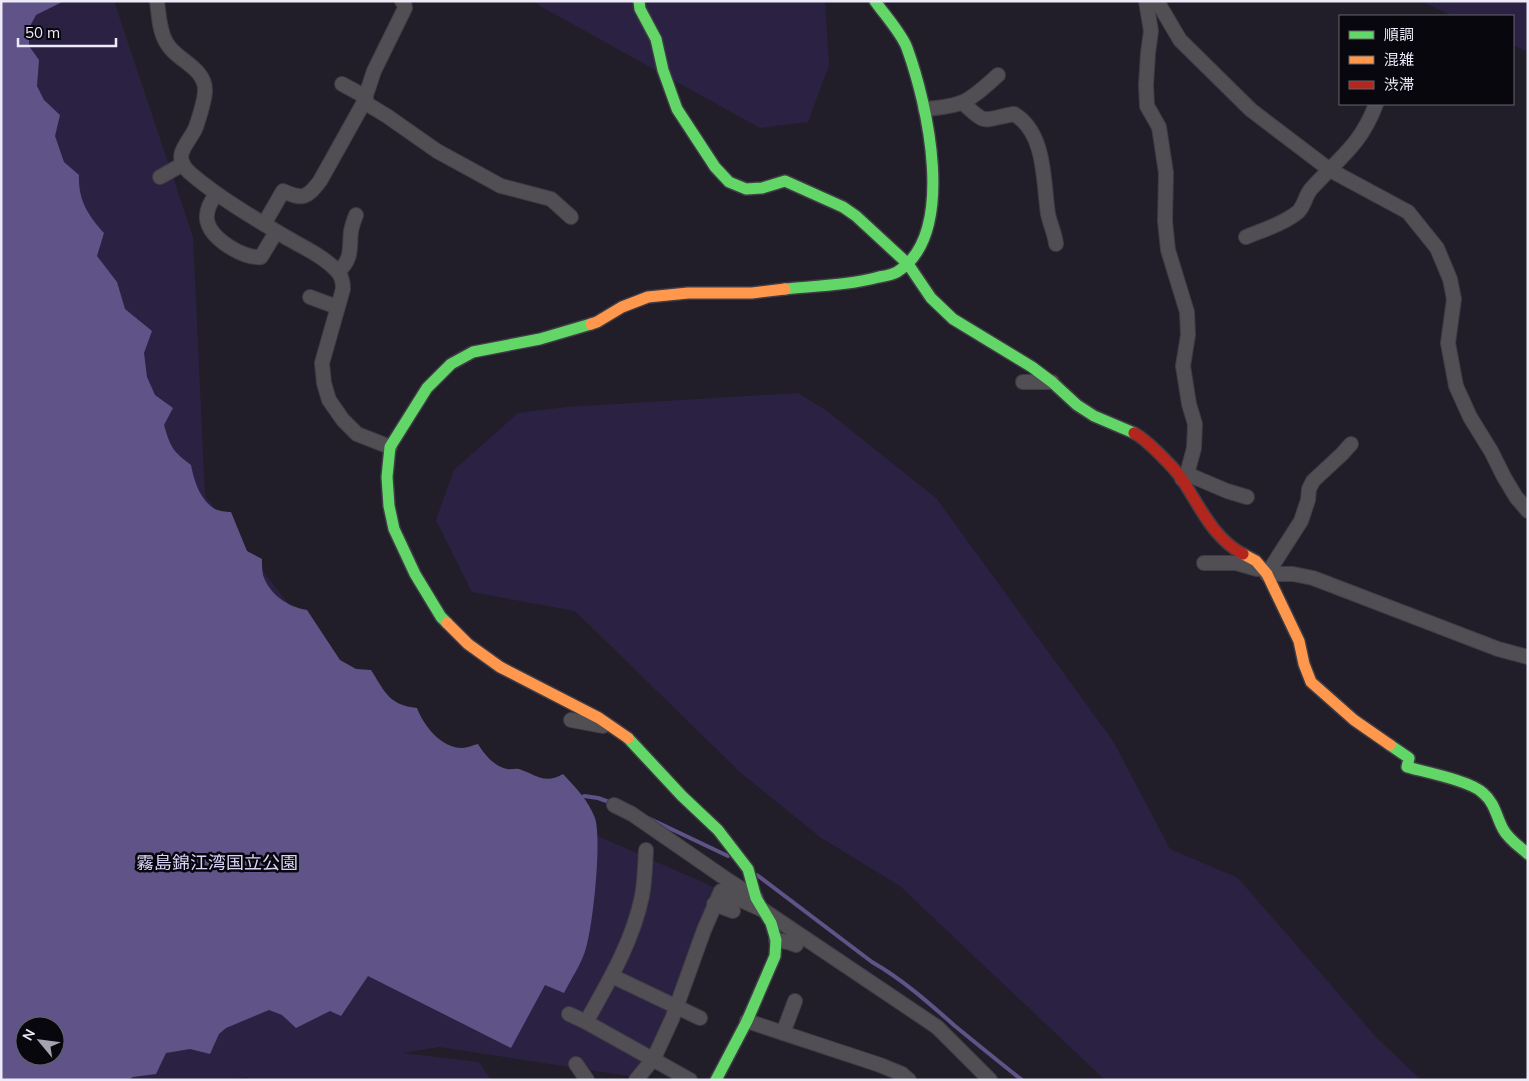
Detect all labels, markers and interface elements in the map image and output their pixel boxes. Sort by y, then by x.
scale bar [18,15,115,47]
legend [1339,15,1514,105]
text: 50 m [25,23,60,42]
text: 順調 [1384,25,1414,44]
text: 混雑 [1384,50,1414,69]
text: 渋滞 [1384,75,1414,94]
park label: 霧島錦江湾国立公園 [136,851,298,874]
north arrow [15,1016,65,1066]
text: N [18,1026,39,1044]

